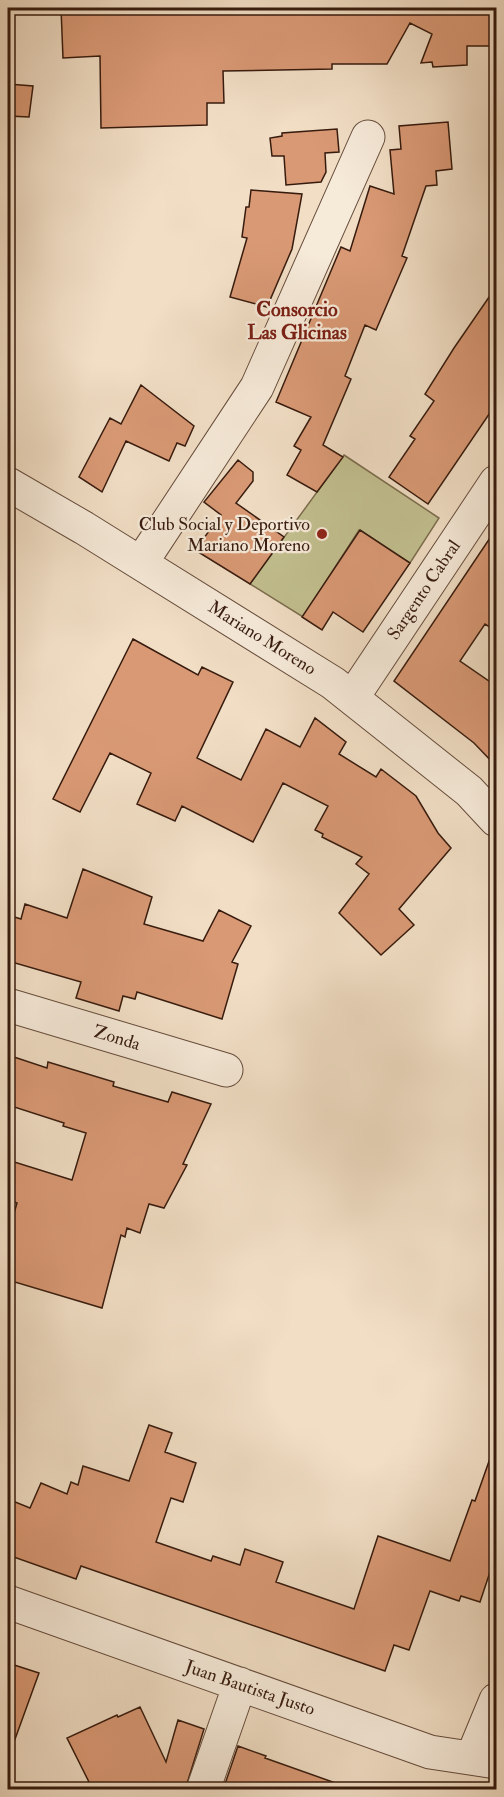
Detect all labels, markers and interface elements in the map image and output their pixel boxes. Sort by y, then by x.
district label: Consorcio Las Glicinas [247,297,347,345]
place label: Club Social y Deportivo Mariano Moreno [139,513,310,557]
marker: Club Social y Deportivo Mariano Moreno [315,527,329,541]
street label: Sargento Cabral [382,535,466,644]
street label: Mariano Moreno [204,596,321,681]
street label: Zonda [91,1020,144,1056]
street label: Juan Bautista Justo [181,1655,318,1721]

